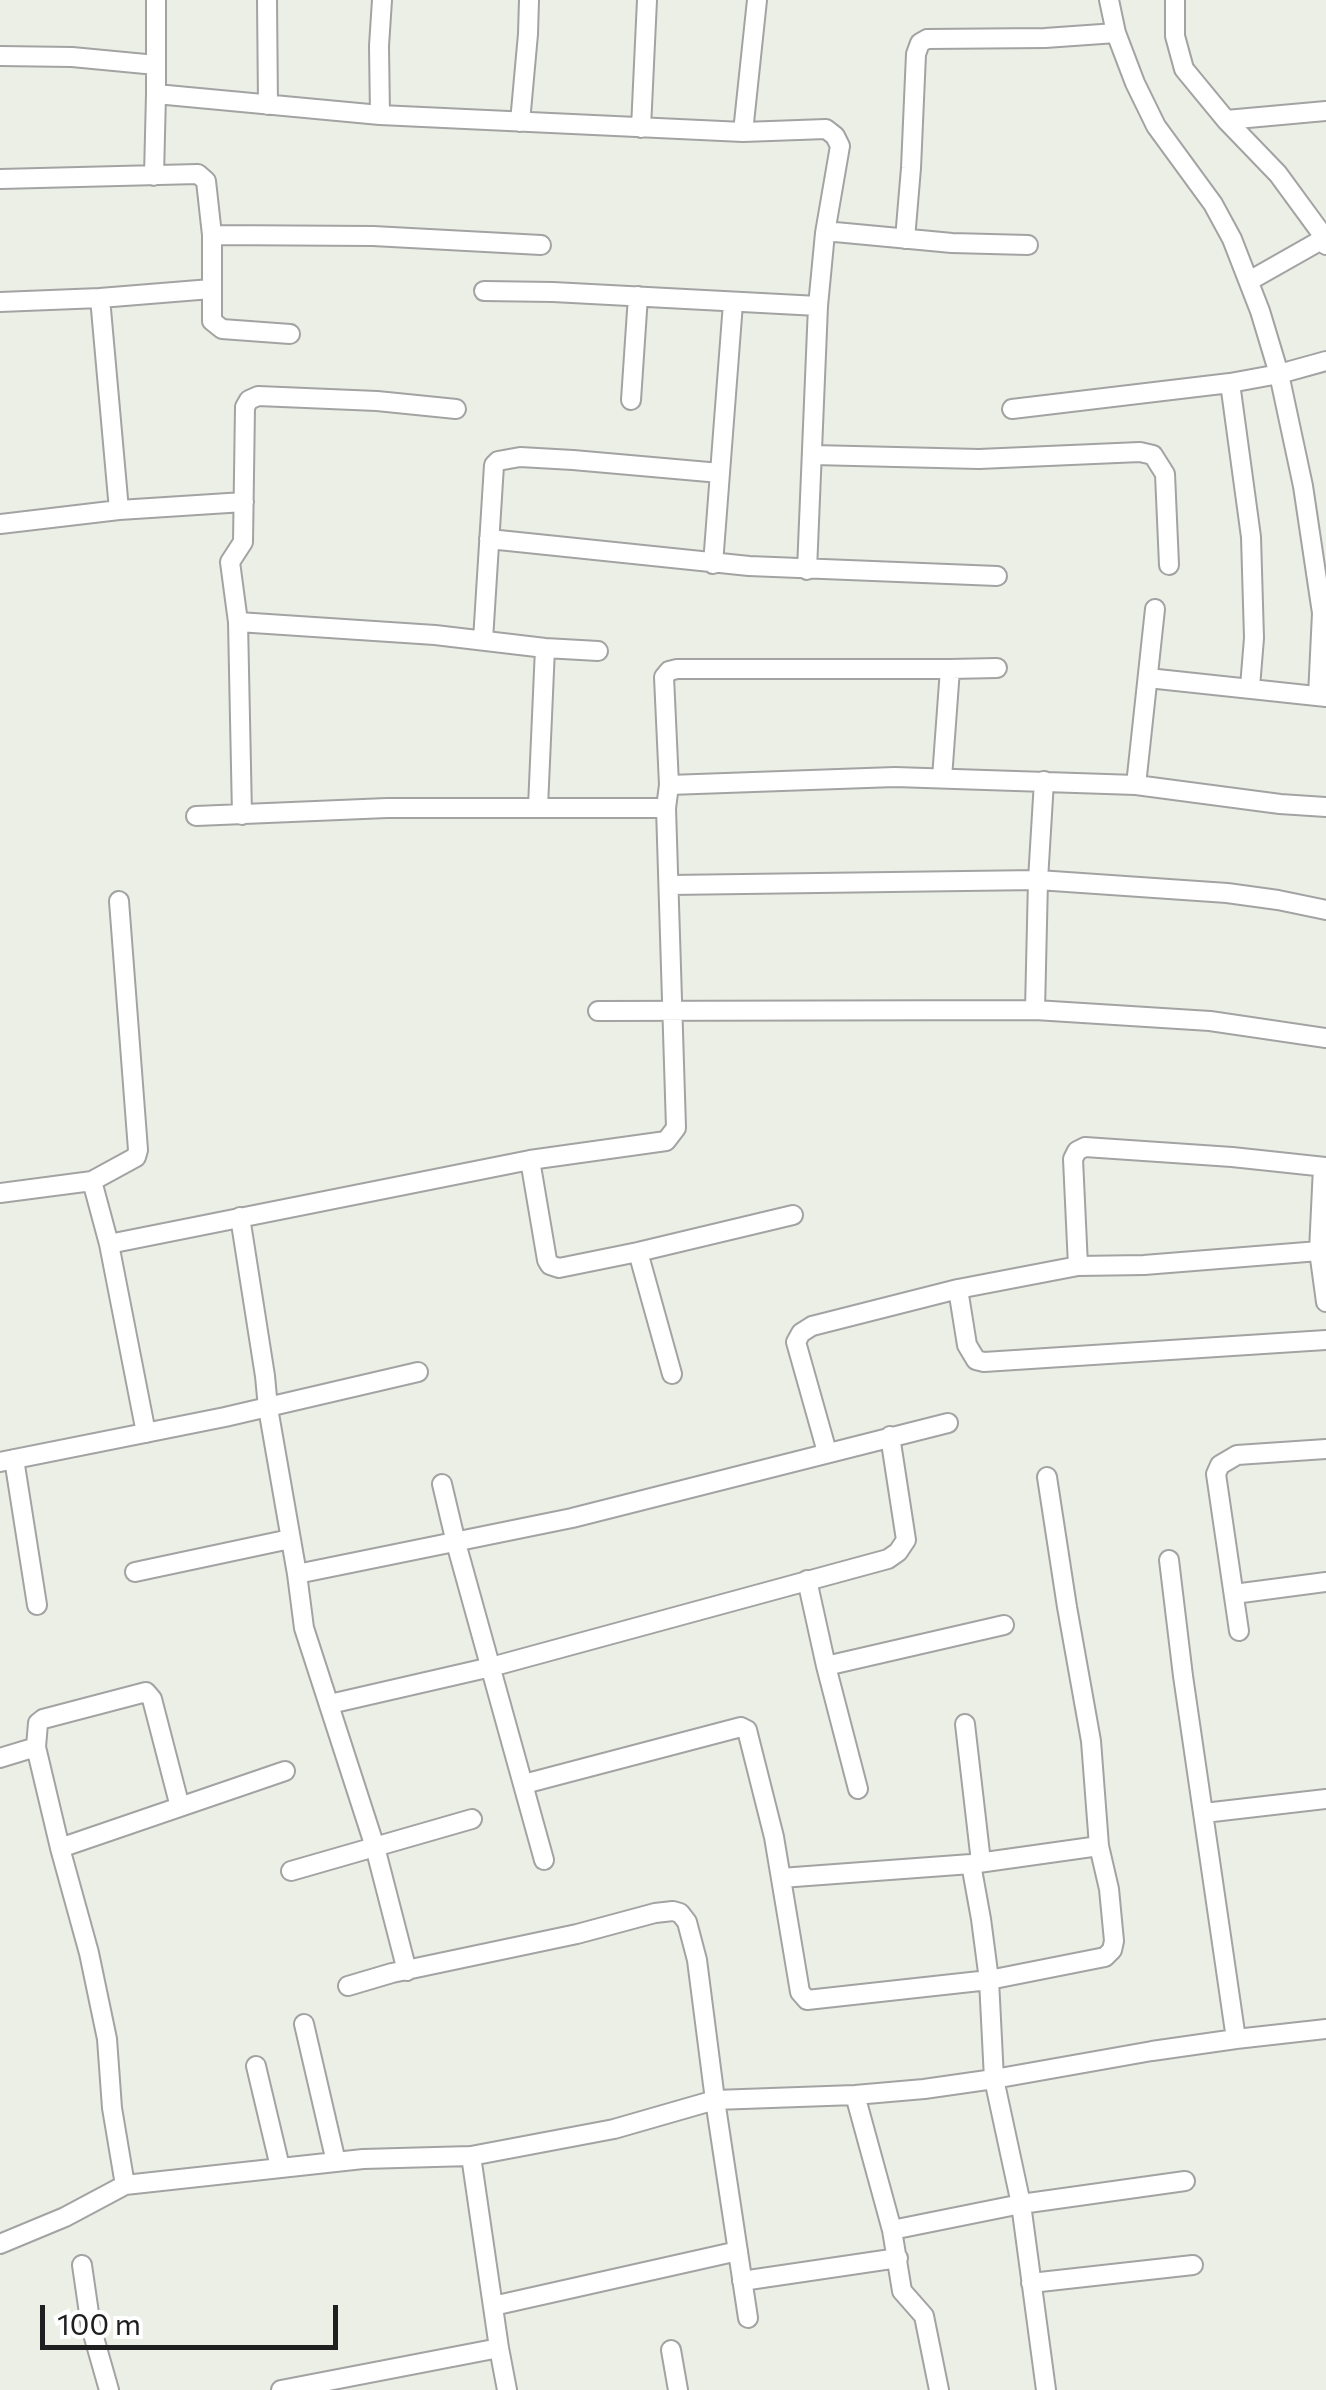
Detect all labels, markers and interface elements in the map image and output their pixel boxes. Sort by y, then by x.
scale bar [45,2285,342,2347]
text: 100 m [57,2304,141,2341]

